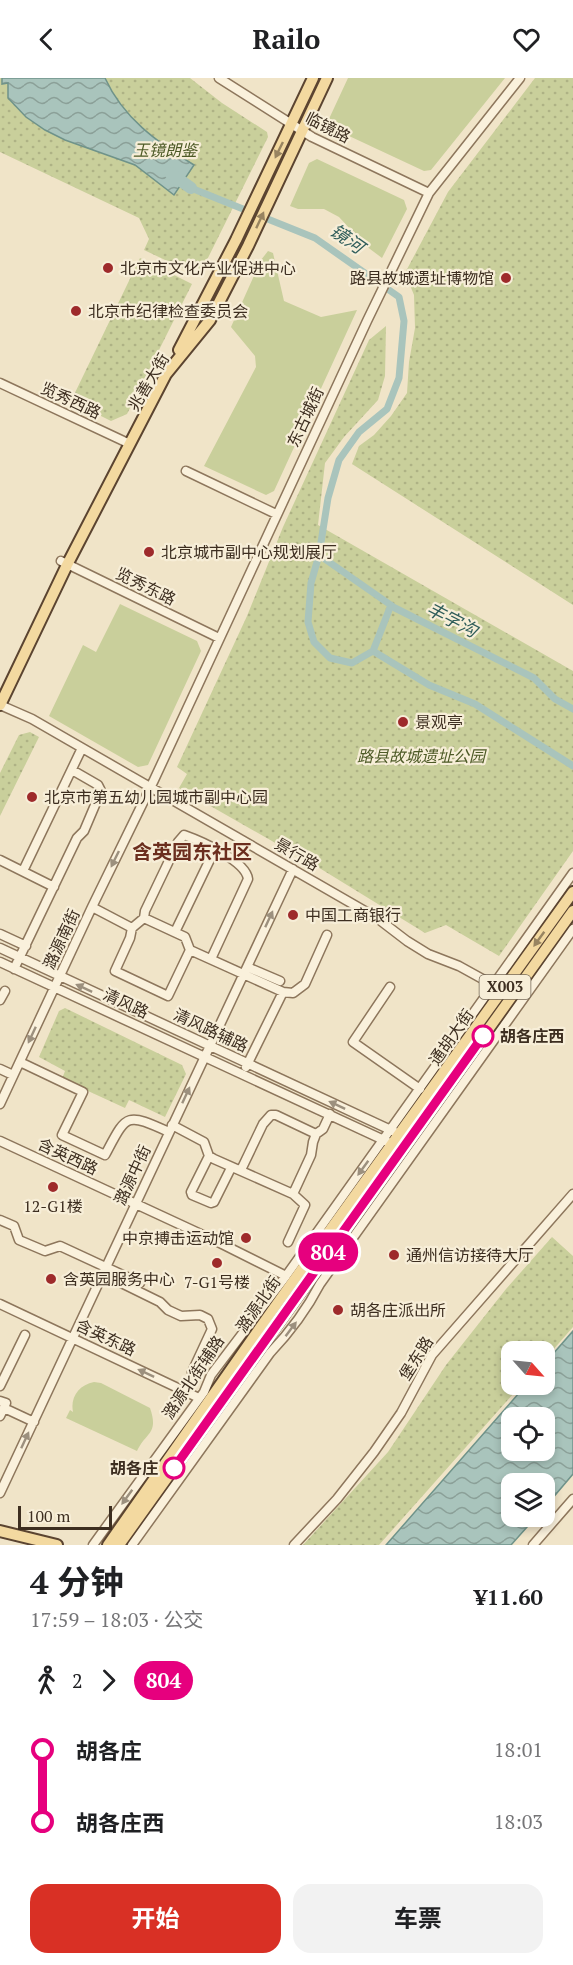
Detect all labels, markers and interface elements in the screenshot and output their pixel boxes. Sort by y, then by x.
text: Railo [253,21,320,57]
icon: back [30,23,63,56]
icon: heart [510,23,543,56]
street label: 临镜路 [302,106,354,148]
park label: 玉镜朗鉴 [133,139,199,161]
one-way arrow [274,141,283,158]
one-way arrow [256,212,265,229]
water label: 镜河 [326,218,372,260]
place label: 北京市文化产业促进中心 [120,257,296,279]
marker: 北京市文化产业促进中心 [101,261,115,275]
place label: 路县故城遗址博物馆 [350,267,494,289]
marker: 路县故城遗址博物馆 [499,271,513,285]
place label: 北京市纪律检查委员会 [88,300,248,322]
marker: 北京市纪律检查委员会 [69,304,83,318]
street label: 兆善大街 [122,349,174,415]
street label: 览秀西路 [37,377,105,423]
street label: 东古城街 [282,383,328,451]
place label: 北京城市副中心规划展厅 [161,541,337,563]
marker: 北京城市副中心规划展厅 [142,545,156,559]
street label: 览秀东路 [112,562,180,610]
water label: 丰字沟 [423,596,484,643]
place label: 景观亭 [415,711,463,733]
marker: 景观亭 [396,715,410,729]
park label: 路县故城遗址公园 [357,745,487,767]
place label: 北京市第五幼儿园城市副中心园 [44,786,268,808]
marker: 北京市第五幼儿园城市副中心园 [25,790,39,804]
street label: 景行路 [271,832,323,876]
district label: 含英园东社区 [132,838,252,865]
one-way arrow [111,851,120,868]
place label: 中国工商银行 [305,904,401,926]
street label: 潞源南街 [38,905,84,973]
marker: 中国工商银行 [286,908,300,922]
one-way arrow [265,910,274,927]
one-way arrow [533,931,545,947]
road number: X003 [480,975,530,999]
one-way arrow [76,983,93,992]
street label: 清风路 [100,983,152,1023]
street label: 清风路辅路 [170,1003,252,1057]
street label: 通胡大街 [424,1004,478,1070]
marker: 胡各庄西 [472,1025,494,1047]
place label: 胡各庄西 [500,1025,564,1047]
one-way arrow [27,1027,37,1045]
one-way arrow [181,1085,191,1103]
one-way arrow [329,1101,346,1110]
street label: 含英西路 [34,1133,102,1179]
street label: 潞源中街 [109,1141,155,1209]
one-way arrow [357,1160,369,1176]
marker: 12-G1楼 [46,1180,60,1194]
place label: 12-G1楼 [23,1195,83,1217]
place label: 中京搏击运动馆 [122,1227,234,1249]
marker: 中京搏击运动馆 [239,1231,253,1245]
line badge: 804 [294,1232,362,1272]
text: 804 [310,1238,346,1266]
place label: 通州信访接待大厅 [406,1244,534,1266]
marker: 通州信访接待大厅 [387,1248,401,1262]
marker: 7-G1号楼 [210,1256,224,1270]
place label: 含英园服务中心 [63,1268,175,1290]
place label: 7-G1号楼 [184,1271,250,1293]
street label: 潞源北街 [231,1271,285,1337]
marker: 含英园服务中心 [44,1272,58,1286]
place label: 胡各庄派出所 [350,1299,446,1321]
marker: 胡各庄派出所 [331,1303,345,1317]
street label: 含英东路 [72,1314,140,1360]
one-way arrow [284,1321,296,1336]
street label: 潞源北街辅路 [157,1331,229,1423]
street label: 堡东路 [394,1332,438,1384]
north arrow [501,1341,555,1395]
map controls [501,1341,555,1527]
one-way arrow [138,1368,155,1377]
button: locate [501,1407,555,1461]
one-way arrow [21,1431,30,1448]
place label: 胡各庄 [110,1457,158,1479]
marker: 胡各庄 [163,1457,185,1479]
button: layers [501,1473,555,1527]
one-way arrow [121,1488,133,1504]
scale bar [18,1503,112,1530]
text: 100 m [27,1505,70,1527]
text: 4 分钟 [30,1560,124,1603]
text: ¥11.60 [474,1582,543,1611]
text: 17:59 – 18:03 · 公交 [30,1606,204,1633]
icon: walk [30,1664,63,1697]
icon: forward [92,1664,125,1697]
text: 804 [146,1666,181,1694]
text: 2 [72,1667,83,1694]
text: 胡各庄 [76,1736,142,1765]
text: 18:01 [494,1736,543,1763]
text: 胡各庄西 [76,1808,164,1837]
text: 18:03 [494,1808,543,1835]
button: 开始 [30,1884,281,1953]
button: 车票 [293,1884,543,1953]

